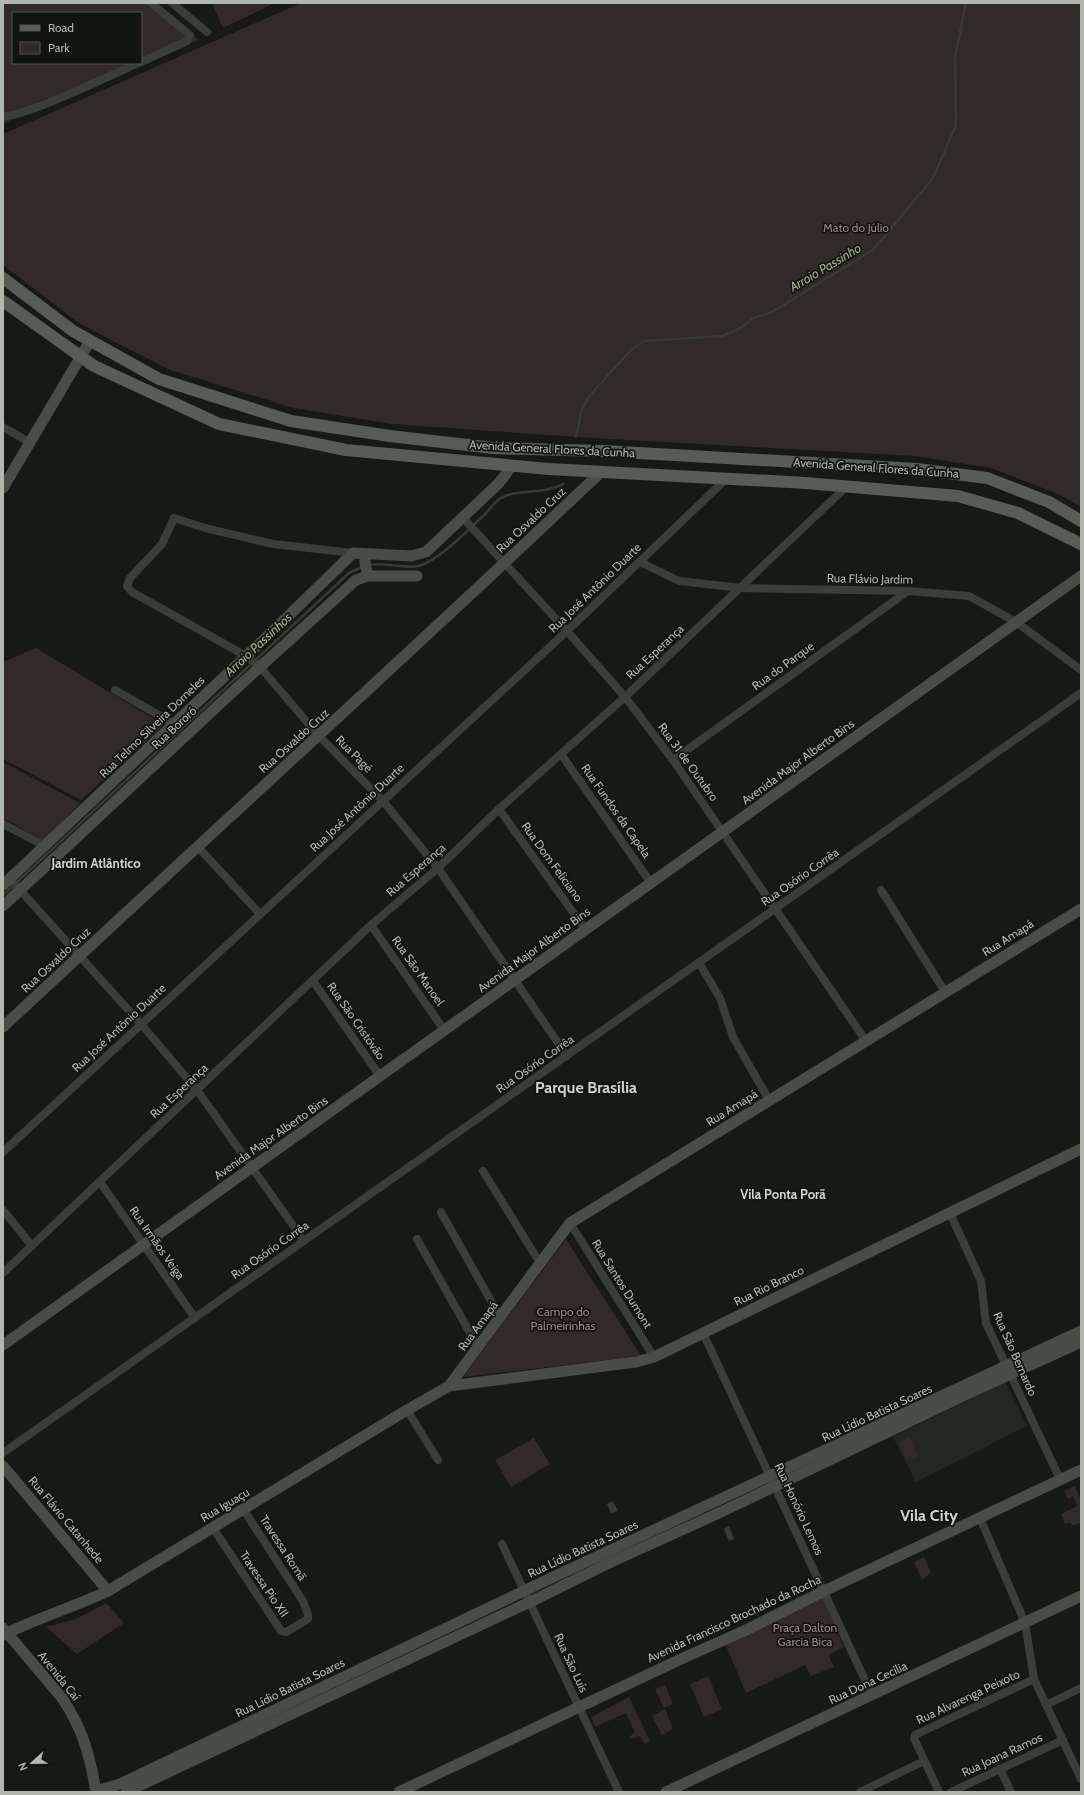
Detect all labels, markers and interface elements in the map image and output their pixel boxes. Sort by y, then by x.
legend [12,12,142,64]
text: Road [48,20,74,35]
text: Park [48,40,70,55]
park label: Mato do Júlio [823,220,889,235]
water label: Arroio Passinho [785,239,864,295]
street label: Avenida General Flores da Cunha [469,437,636,460]
street label: Avenida General Flores da Cunha [793,454,960,481]
street label: Rua Osvaldo Cruz [493,483,569,556]
street label: Rua José Antônio Duarte [545,540,644,636]
street label: Rua Flávio Jardim [827,570,913,587]
water label: Arroio Passinhos [220,609,295,680]
street label: Rua Esperança [623,621,687,682]
street label: Rua do Parque [749,638,817,693]
street label: Rua Telmo Silveira Dorneles [96,672,208,781]
street label: Rua Bororó [148,703,200,752]
street label: Rua Osvaldo Cruz [255,705,332,776]
street label: Avenida Major Alberto Bins [738,716,857,808]
street label: Rua 31 de Outubro [655,720,722,804]
street label: Rua Pagé [333,732,376,775]
street label: Rua José Antônio Duarte [307,760,407,855]
street label: Rua Fundos da Capela [578,761,655,861]
street label: Rua Dom Feliciano [519,819,587,905]
street label: Rua Esperança [383,840,449,899]
street label: Rua Osório Corrêa [758,844,842,909]
district label: Jardim Atlântico [50,855,141,871]
street label: Avenida Major Alberto Bins [474,904,593,996]
street label: Rua Amapá [979,916,1036,959]
street label: Rua Osvaldo Cruz [18,923,94,996]
street label: Rua São Manoel [389,933,448,1009]
street label: Rua São Cristóvão [324,979,389,1063]
street label: Rua José Antônio Duarte [69,980,169,1075]
street label: Rua Osório Corrêa [493,1031,577,1096]
street label: Rua Esperança [147,1060,211,1121]
district label: Parque Brasília [535,1078,637,1097]
street label: Rua Amapá [703,1086,760,1129]
street label: Avenida Major Alberto Bins [211,1093,331,1183]
district label: Vila Ponta Porã [740,1186,826,1202]
street label: Rua Irmãos Veiga [127,1203,188,1282]
street label: Rua Osório Corrêa [228,1217,312,1282]
street label: Rua Santos Dumont [589,1236,656,1331]
street label: Rua Rio Branco [731,1262,807,1309]
street label: Rua Amapá [454,1298,501,1354]
park label: Campo do Palmeirinhas [531,1304,595,1333]
street label: Rua São Bernardo [990,1309,1041,1398]
street label: Rua Lídio Batista Soares [819,1380,934,1445]
street label: Rua Honório Lemos [772,1460,827,1557]
street label: Rua Flávio Catanhede [26,1473,107,1566]
street label: Rua Iguaçu [198,1484,252,1525]
district label: Vila City [900,1506,958,1525]
street label: Travessa Romã [257,1512,310,1583]
street label: Rua Lídio Batista Soares [525,1516,640,1581]
street label: Travessa Pio XII [237,1548,292,1620]
street label: Avenida Francisco Brochado da Rocha [644,1571,823,1666]
park label: Praça Dalton Garcia Bica [773,1620,838,1649]
street label: Rua São Luís [551,1631,592,1695]
street label: Avenida Caí [35,1648,84,1704]
street label: Rua Lídio Batista Soares [233,1655,347,1721]
street label: Rua Dona Cecília [826,1658,910,1707]
street label: Rua Alvarenga Peixoto [914,1666,1022,1727]
street label: Rua Joana Ramos [959,1729,1045,1780]
north arrow [12,1743,52,1783]
text: N [15,1761,31,1773]

